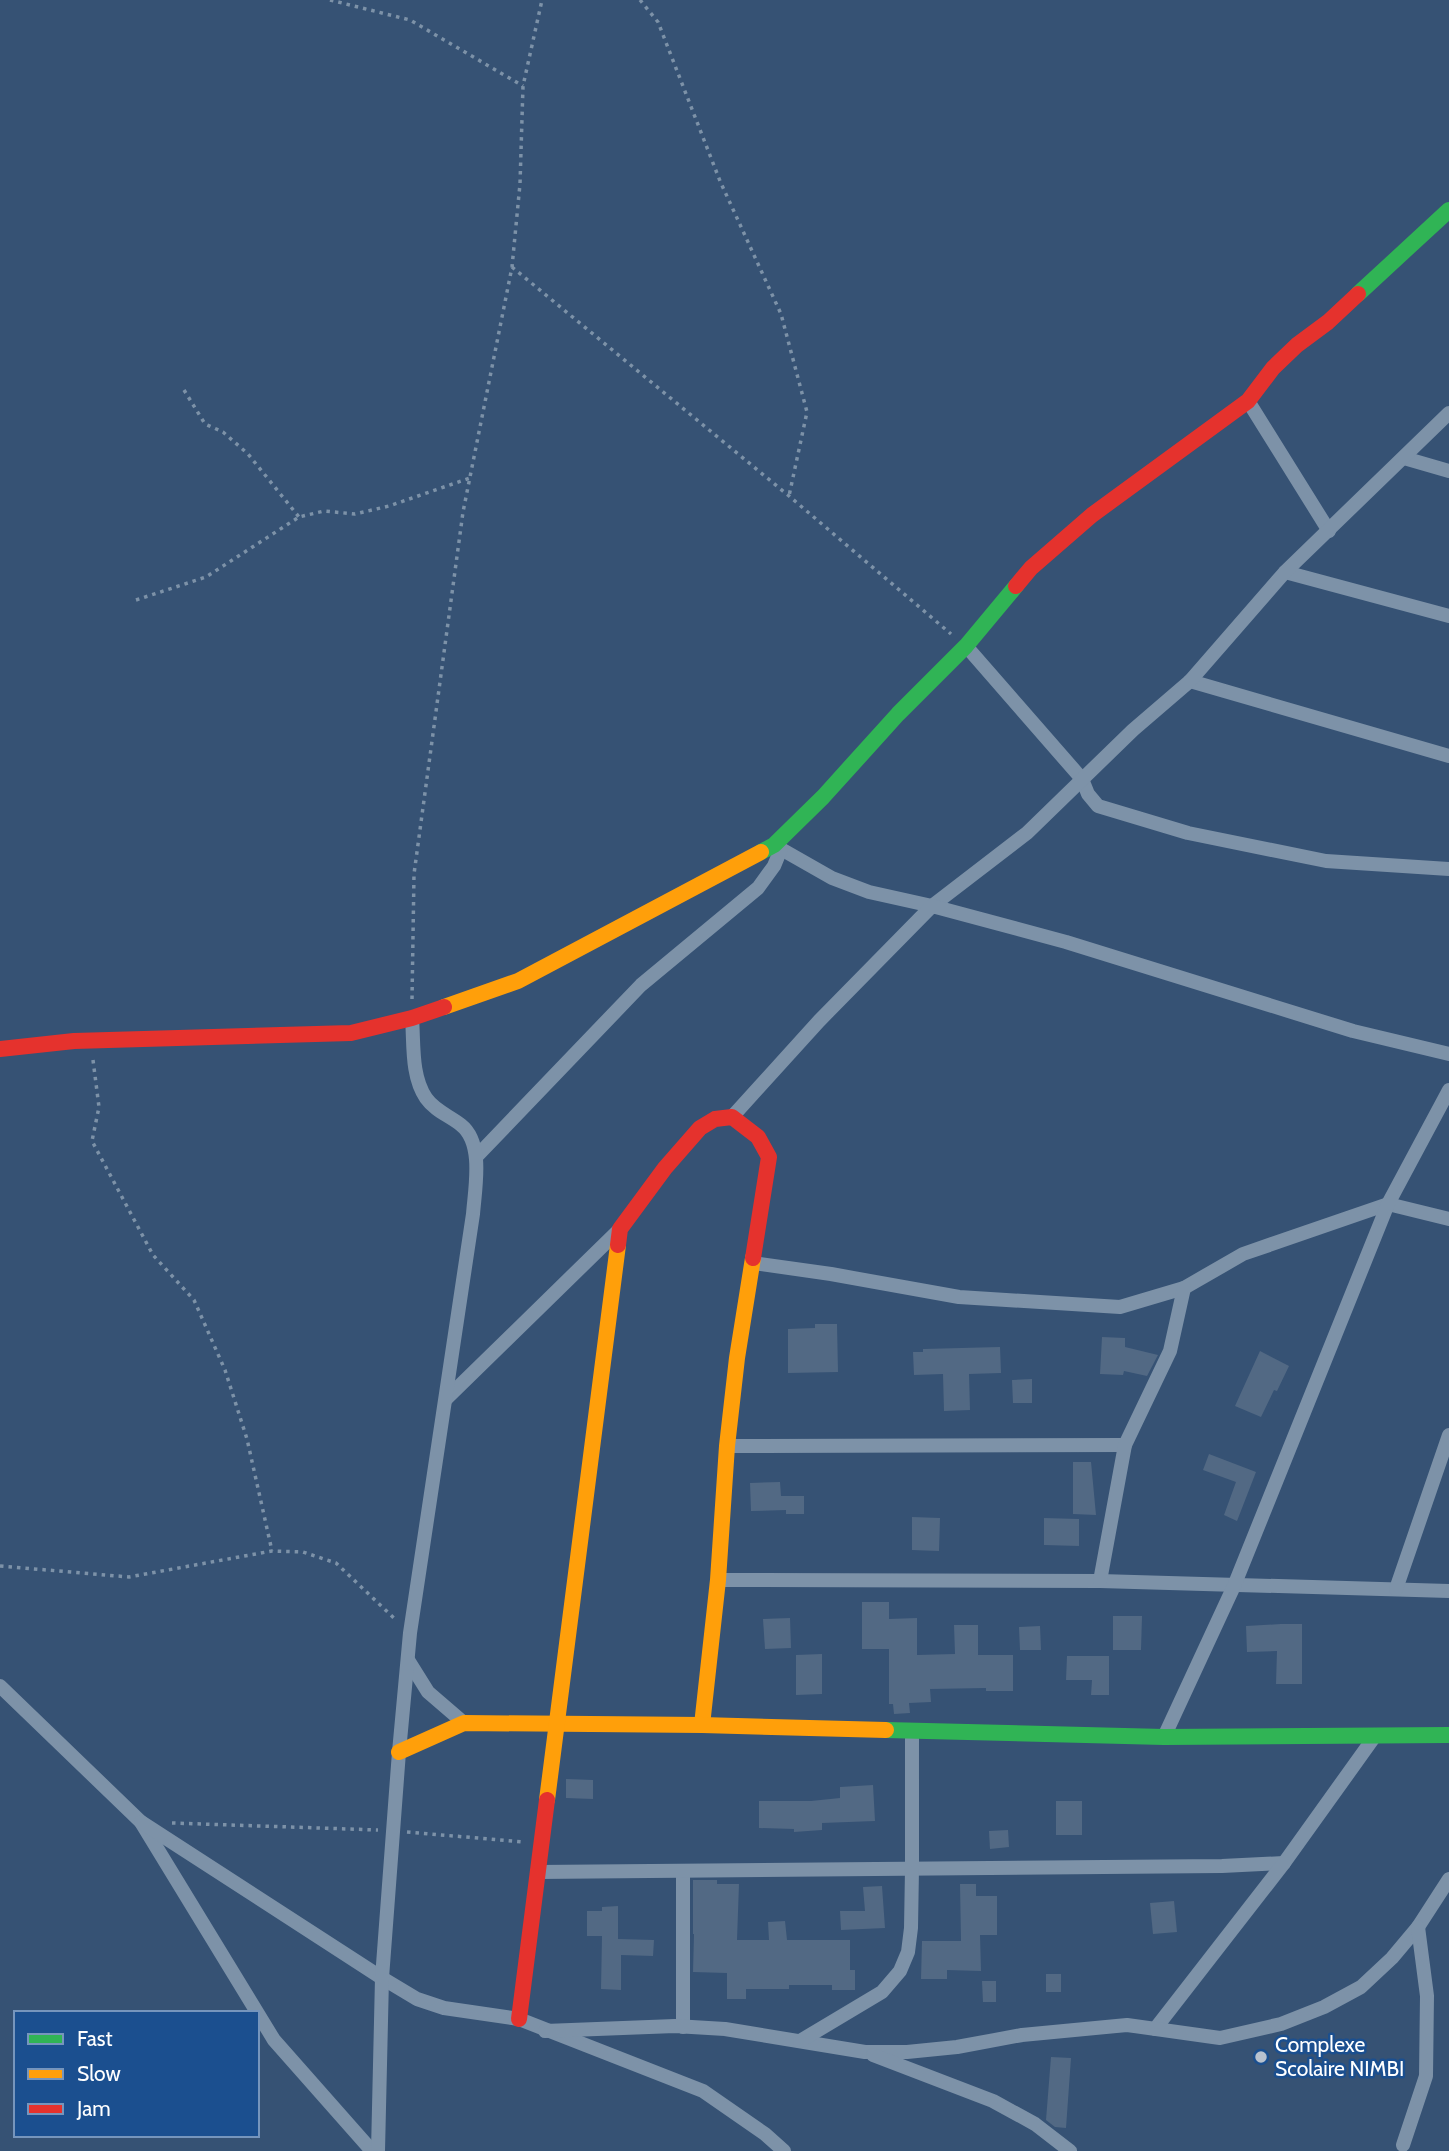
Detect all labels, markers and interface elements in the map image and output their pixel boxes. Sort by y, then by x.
legend [14,2011,259,2137]
text: Fast [77,2026,113,2051]
place label: Complexe Scolaire NIMBI [1275,2032,1404,2081]
marker: Complexe Scolaire NIMBI [1253,2049,1269,2065]
text: Slow [77,2061,121,2086]
text: Jam [76,2096,111,2121]

